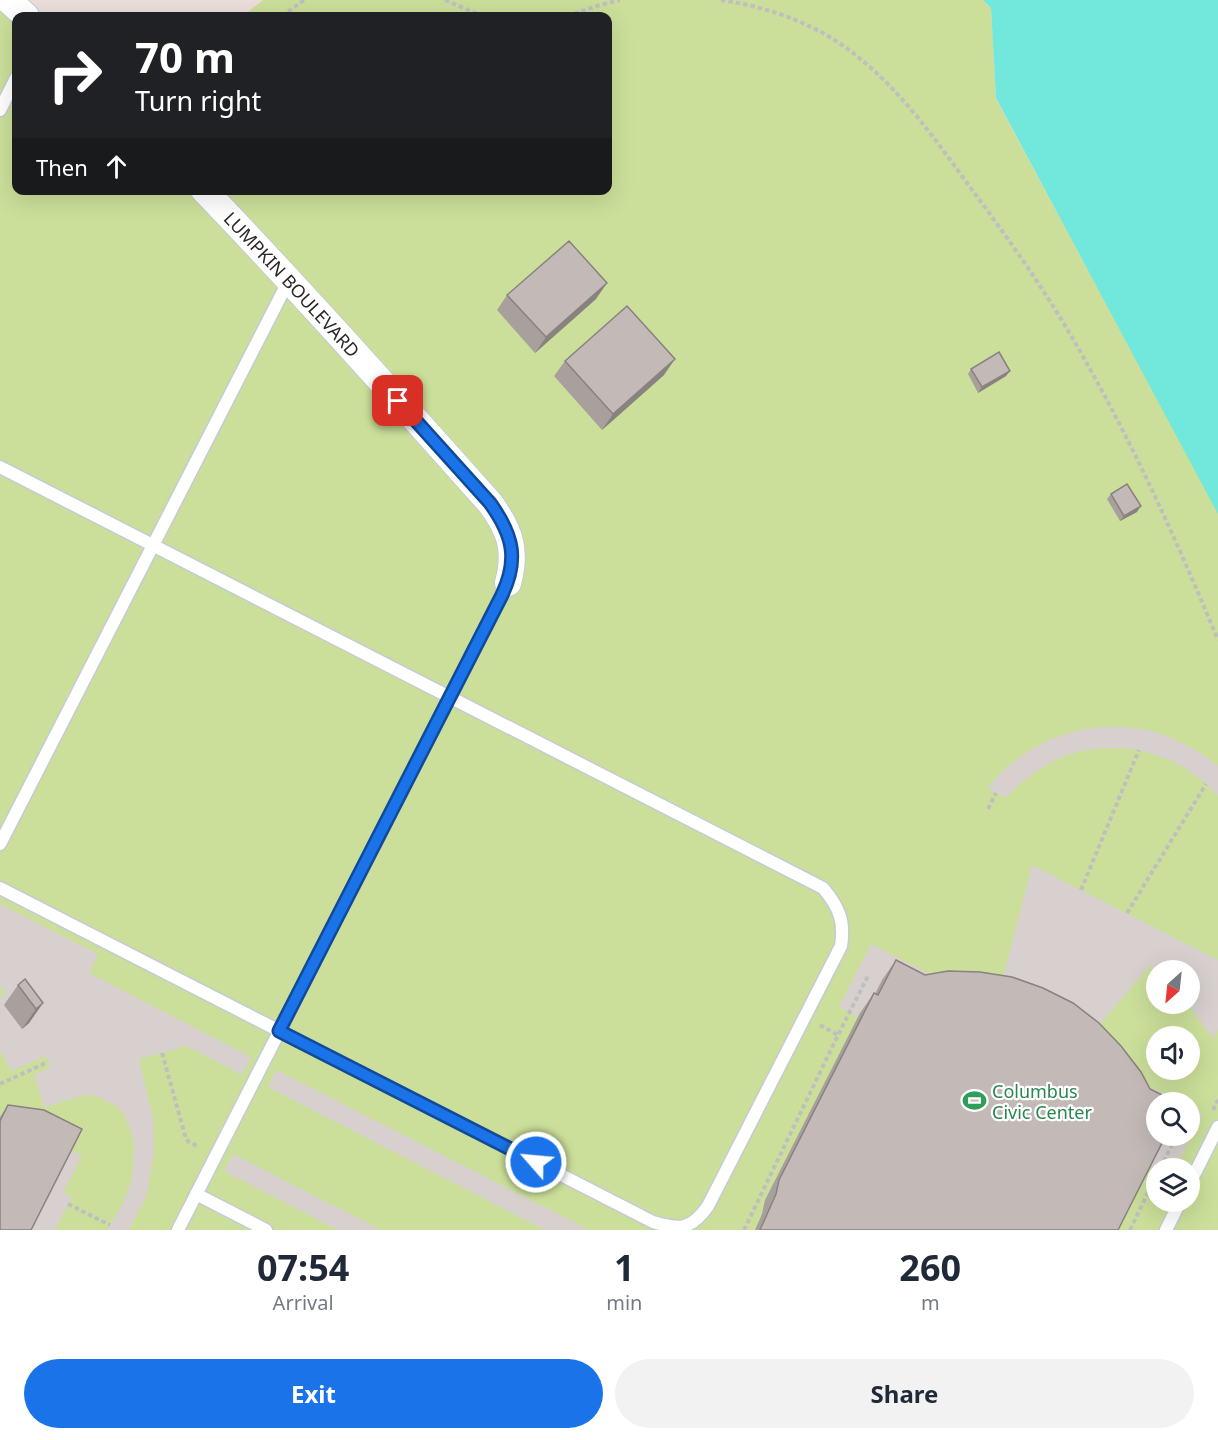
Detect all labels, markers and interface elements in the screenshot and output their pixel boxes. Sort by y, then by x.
text: 70 m [135,28,235,85]
icon: right [36,36,114,114]
text: Turn right [135,82,261,119]
icon: ahead [100,150,133,183]
text: Then [36,152,88,182]
street label: LUMPKIN BOULEVARD [219,206,365,362]
pin [372,375,423,426]
icon: arrive [381,384,414,417]
north arrow [1146,960,1200,1014]
map controls [1146,960,1200,1212]
button: sound [1146,1026,1200,1080]
place label: Columbus Civic Center [992,1079,1092,1124]
sports icon: Columbus Civic Center [961,1088,987,1114]
button: search [1146,1092,1200,1146]
position arrow [504,1130,568,1194]
button: layers [1146,1158,1200,1212]
text: 07:54 [257,1243,349,1292]
text: 1 [614,1243,635,1292]
text: 260 [899,1243,961,1292]
text: Arrival [273,1289,334,1316]
text: min [606,1289,642,1316]
text: m [921,1289,940,1316]
button: Exit [24,1359,603,1428]
button: Share [615,1359,1194,1428]

